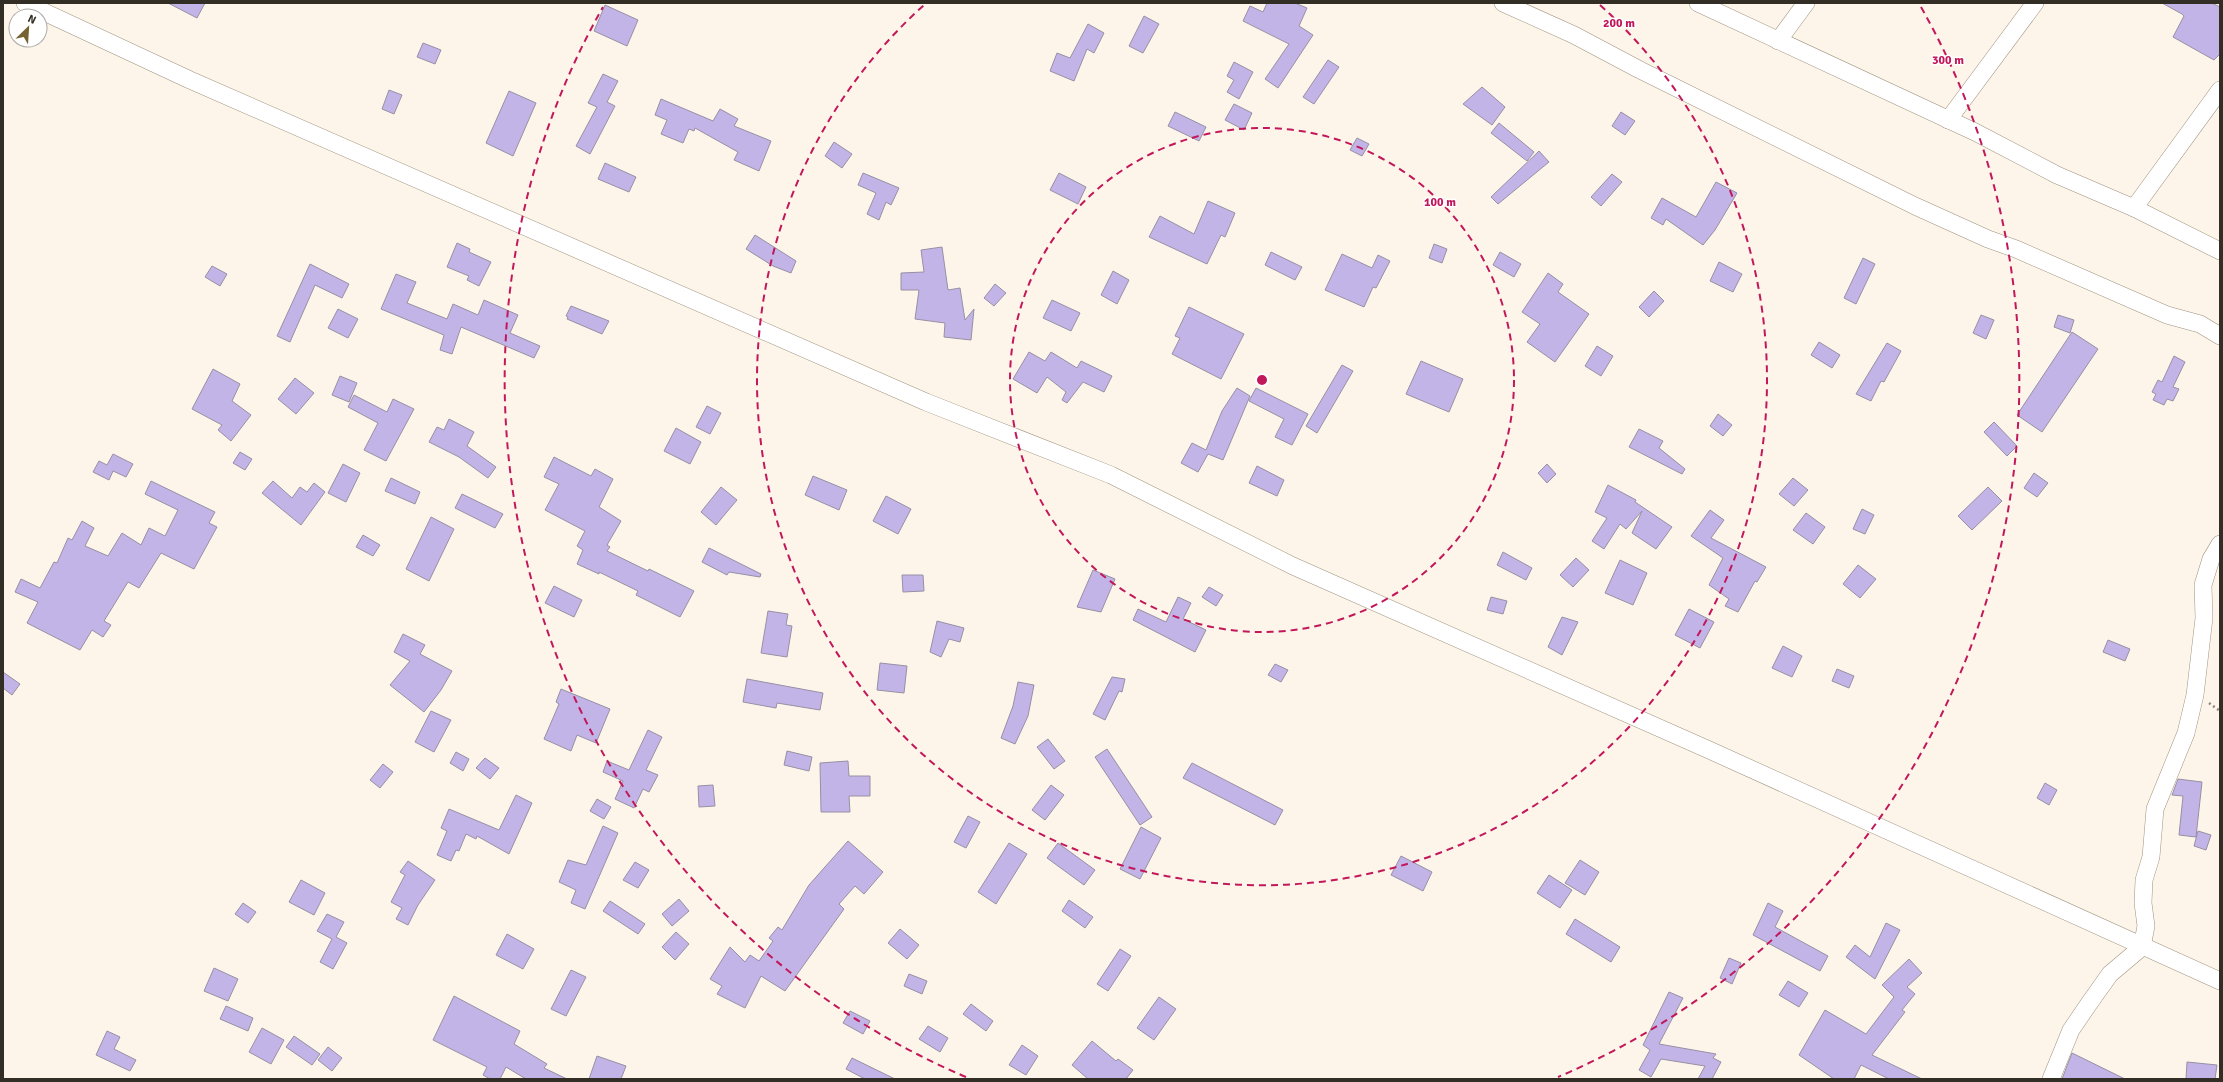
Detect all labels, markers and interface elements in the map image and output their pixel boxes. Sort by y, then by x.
north arrow [8,8,48,48]
text: N [26,12,38,27]
text: 200 m [1603,16,1635,31]
text: 300 m [1932,53,1964,68]
text: 100 m [1424,195,1456,210]
centre of rings [1255,373,1269,387]

